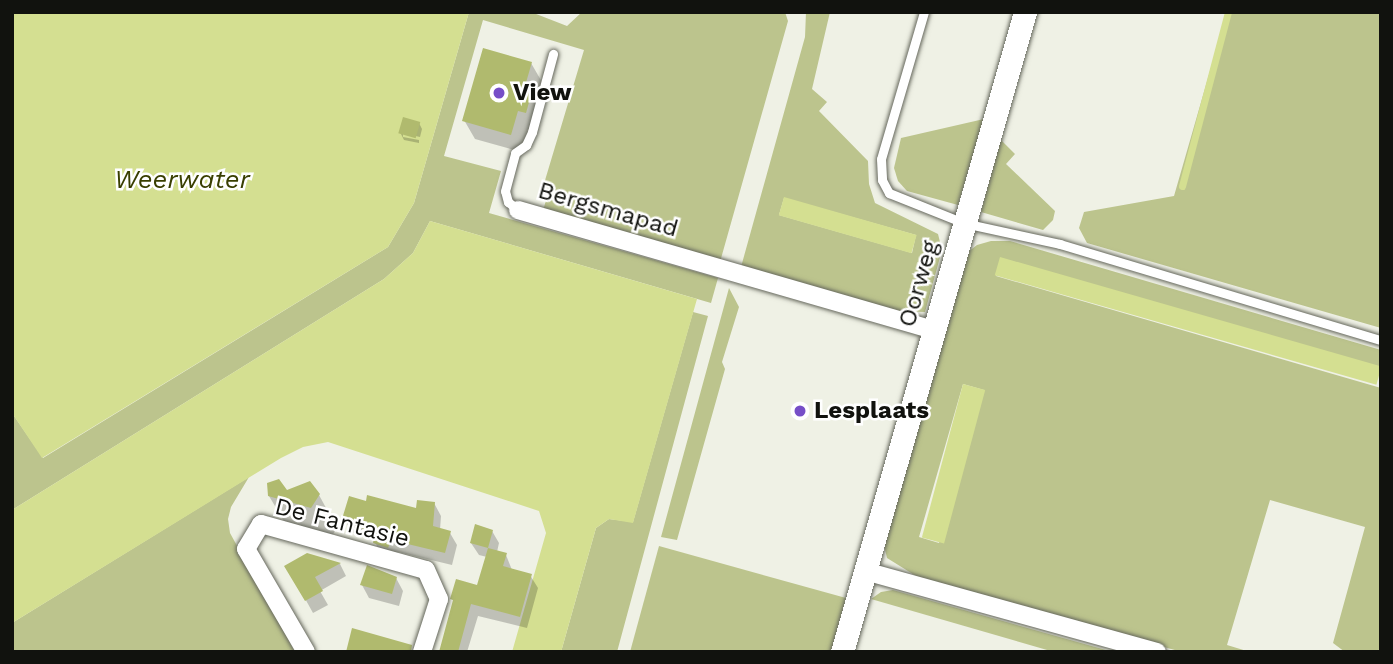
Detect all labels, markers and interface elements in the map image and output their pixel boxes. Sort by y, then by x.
place label: View [513,79,572,107]
marker: View [491,85,507,101]
water label: Weerwater [114,164,250,196]
street label: Bergsmapad [535,176,681,244]
street label: Oorweg [893,238,945,330]
place label: Lesplaats [814,397,929,425]
marker: Lesplaats [792,403,808,419]
street label: De Fantasie [272,492,412,554]

